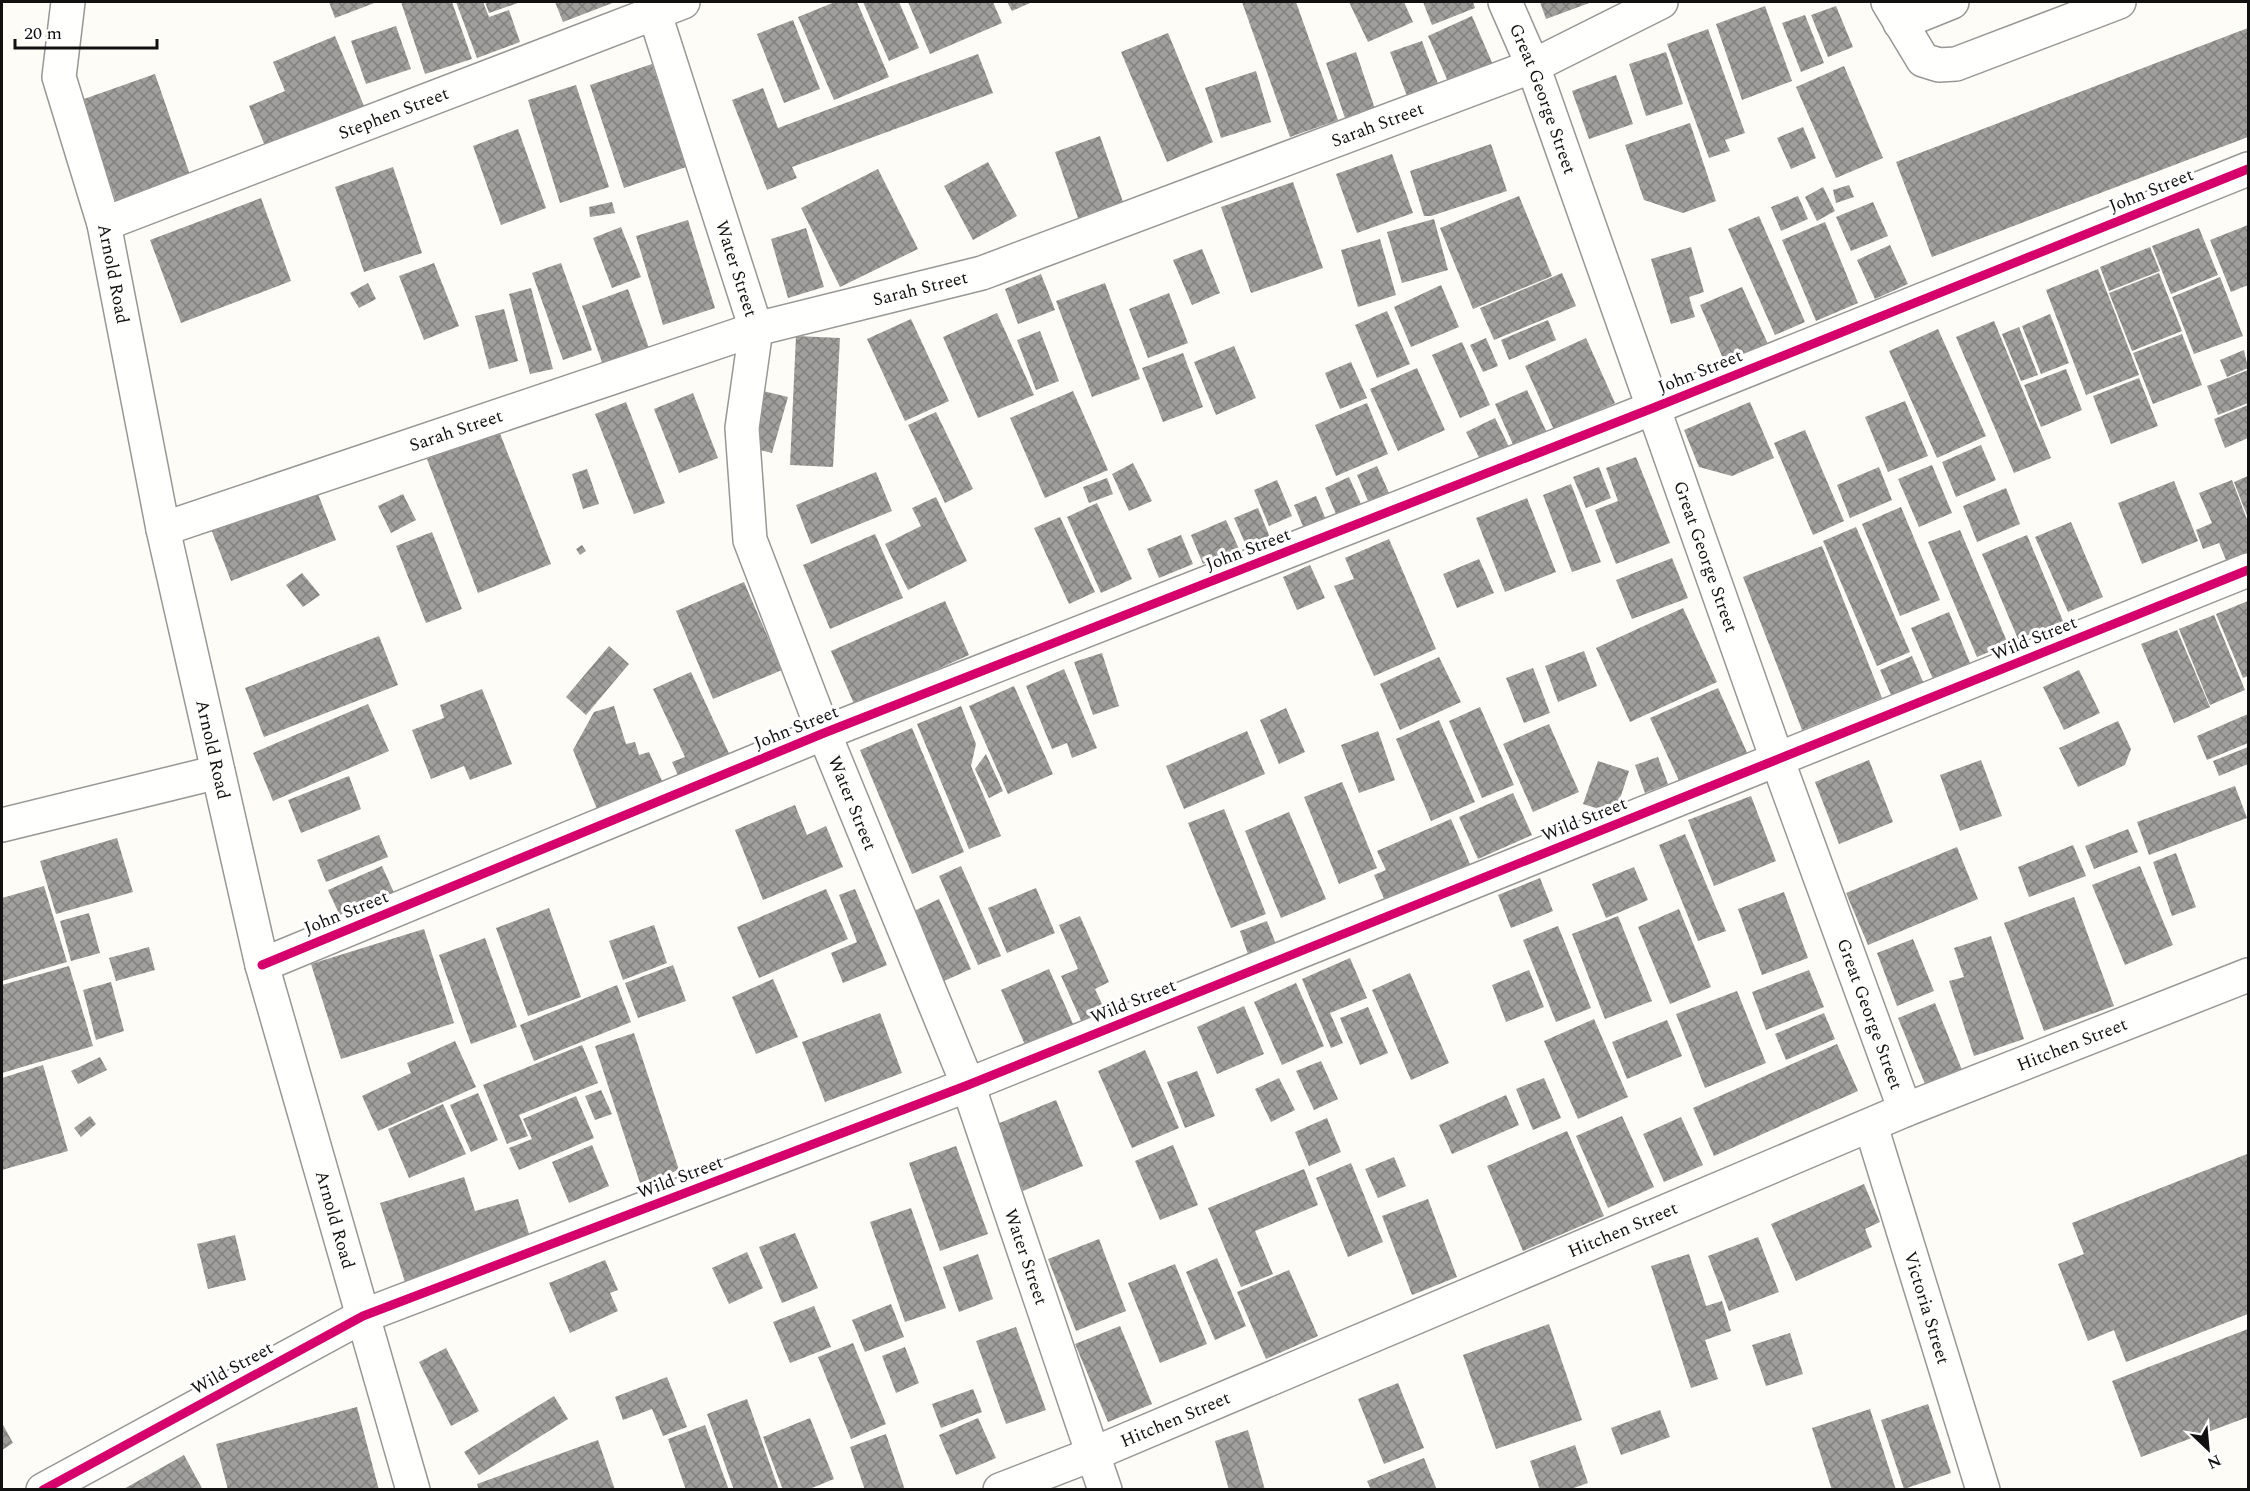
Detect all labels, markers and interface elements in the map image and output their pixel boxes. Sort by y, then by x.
scale bar [15,12,158,50]
street label: Great George Street [1502,19,1583,178]
text: 20 m [24,20,62,47]
street label: Stephen Street [334,80,453,147]
street label: Sarah Street [1327,95,1428,155]
street label: John Street [2105,161,2198,220]
street label: Water Street [708,217,764,321]
street label: Arnold Road [90,222,136,326]
street label: Sarah Street [870,264,971,314]
street label: John Street [1654,342,1747,401]
street label: Sarah Street [406,402,506,459]
street label: Great George Street [1666,477,1744,636]
street label: John Street [1202,521,1295,578]
street label: Wild Street [1987,609,2081,668]
street label: Arnold Road [188,697,237,802]
street label: John Street [750,698,843,757]
street label: Water Street [821,752,884,855]
street label: Wild Street [1537,790,1631,849]
street label: John Street [300,883,393,942]
street label: Great George Street [1830,935,1909,1094]
street label: Wild Street [1086,972,1180,1031]
street label: Hitchen Street [2013,1011,2131,1079]
street label: Wild Street [633,1149,727,1206]
street label: Arnold Road [308,1167,362,1272]
street label: Hitchen Street [1564,1195,1682,1265]
street label: Water Street [997,1205,1054,1309]
street label: Victoria Street [1896,1248,1957,1368]
street label: Wild Street [186,1335,278,1402]
street label: Hitchen Street [1116,1384,1234,1455]
north arrow [2178,1419,2238,1479]
text: N [2203,1448,2225,1475]

